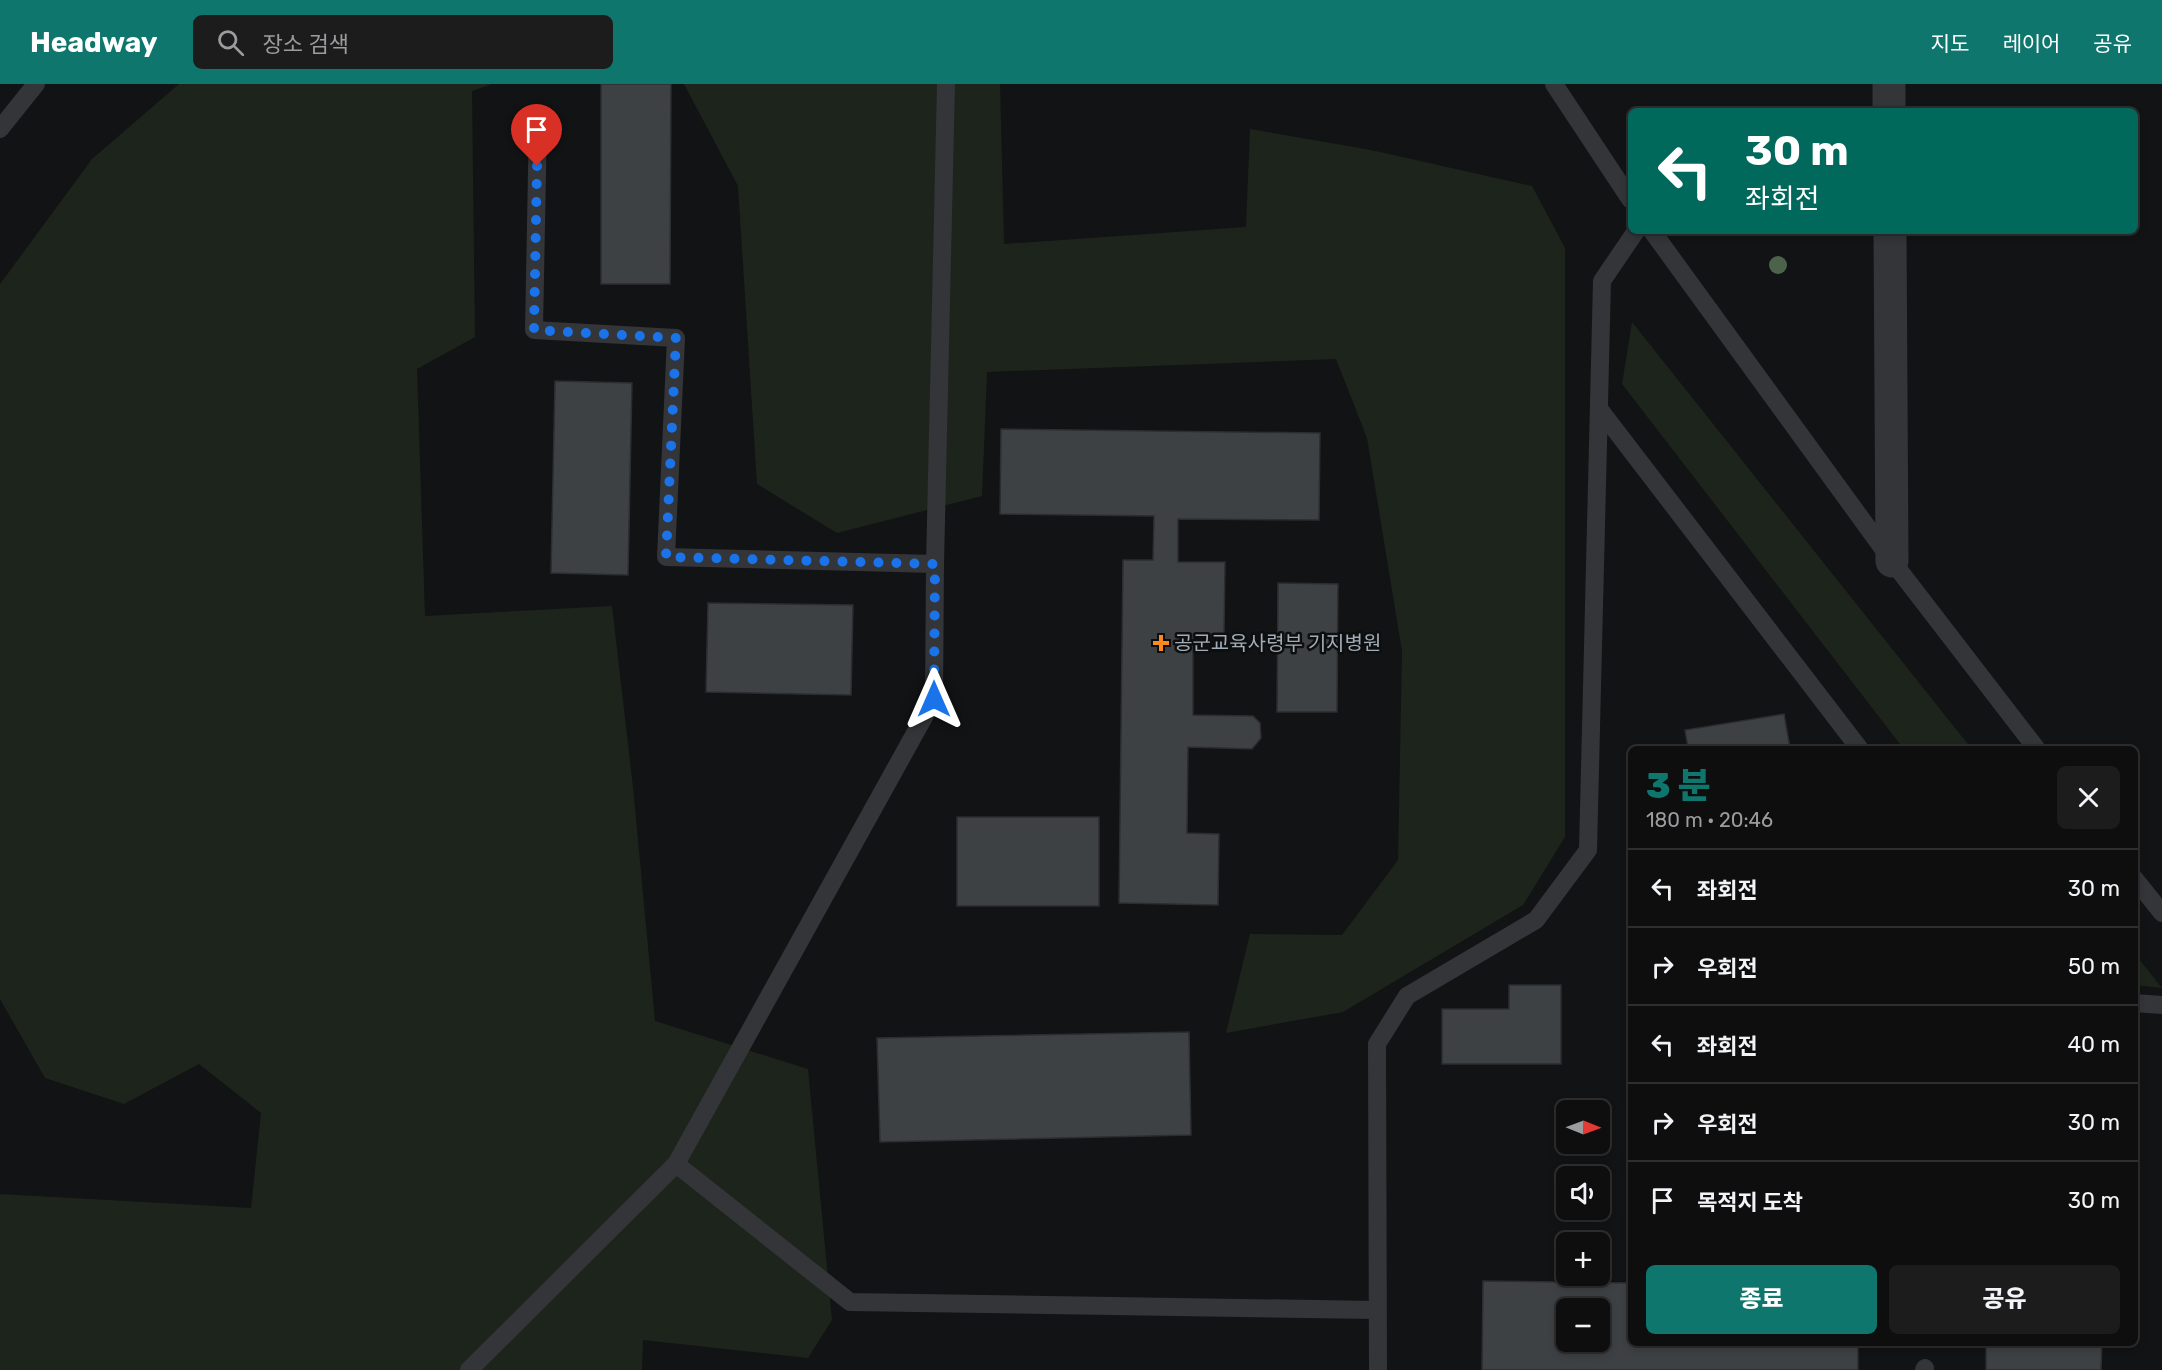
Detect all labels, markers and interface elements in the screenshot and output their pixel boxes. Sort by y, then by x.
search box [193,15,613,69]
text: Headway [30,26,157,59]
icon: search [214,26,247,59]
text: 장소 검색 [262,31,349,58]
text: 지도 [1931,31,1969,56]
text: 레이어 [2002,31,2060,56]
text: 공유 [2093,31,2132,56]
pin [511,104,562,166]
icon: arrive [520,113,553,146]
text: 30 m [1745,126,1849,176]
icon: left [1646,132,1724,210]
text: 좌회전 [1745,183,1820,215]
place label: 공군교육사령부 기지병원 [1174,631,1381,655]
marker: 공군교육사령부 기지병원 [1152,634,1170,652]
position arrow [902,667,966,731]
text: 3 분 [1646,764,1711,807]
button: close [2057,766,2120,829]
text: 180 m · 20:46 [1646,808,1773,832]
icon: left [1646,872,1679,905]
text: 30 m [2068,875,2120,902]
text: 좌회전 [1697,877,1758,904]
icon: right [1646,950,1679,983]
text: 50 m [2068,953,2120,980]
text: 우회전 [1697,955,1758,982]
icon: left [1646,1028,1679,1061]
text: 40 m [2067,1031,2120,1058]
text: 좌회전 [1697,1033,1758,1060]
north arrow [1556,1100,1610,1154]
map controls [1556,1100,1610,1352]
icon: right [1646,1106,1679,1139]
text: 30 m [2068,1109,2120,1136]
text: 우회전 [1697,1111,1758,1138]
button: sound [1556,1166,1610,1220]
icon: arrive [1646,1184,1679,1217]
text: 30 m [2068,1187,2120,1214]
text: 목적지 도착 [1697,1189,1803,1216]
button: + [1556,1232,1610,1286]
button: 종료 [1646,1265,1877,1334]
button: 공유 [1889,1265,2120,1334]
button: − [1556,1298,1610,1352]

